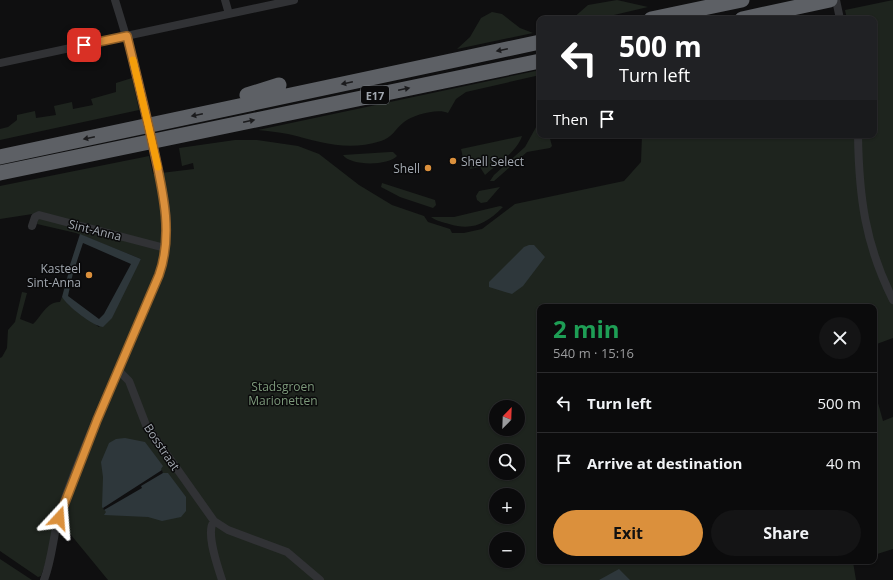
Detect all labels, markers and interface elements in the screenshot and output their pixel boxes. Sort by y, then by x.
text: 500 m [619,27,702,65]
pin [67,28,101,62]
icon: left [553,32,605,84]
icon: arrive [73,34,95,56]
one-way arrow [496,48,508,54]
text: Turn left [619,63,690,87]
one-way arrow [341,80,353,86]
road number: E17 [361,86,389,104]
one-way arrow [398,86,410,92]
icon: arrive [596,108,618,130]
text: Then [553,109,588,129]
one-way arrow [191,112,203,118]
one-way arrow [243,118,255,124]
one-way arrow [83,135,95,141]
place label: Shell Select [461,153,524,170]
marker: Shell Select [448,156,458,166]
place label: Shell [393,160,420,177]
marker: Shell [423,163,433,173]
street label: Sint-Anna [67,215,123,245]
place label: Kasteel Sint-Anna [27,260,81,291]
marker: Kasteel Sint-Anna [84,270,94,280]
text: 2 min [553,312,620,345]
button: close [819,317,861,359]
text: 540 m · 15:16 [553,344,634,362]
park label: Stadsgroen Marionetten [248,378,318,409]
icon: left [553,392,575,414]
text: Turn left [587,393,652,413]
text: 500 m [817,393,861,413]
north arrow [489,400,525,436]
map controls [489,400,525,568]
street label: Bosstraat [140,420,184,474]
button: search [489,444,525,480]
icon: arrive [553,452,575,474]
text: Arrive at destination [587,453,742,473]
text: 40 m [826,453,861,473]
button: + [489,488,525,524]
position arrow [38,497,80,539]
button: Exit [553,510,703,556]
button: Share [711,510,861,556]
button: − [489,532,525,568]

